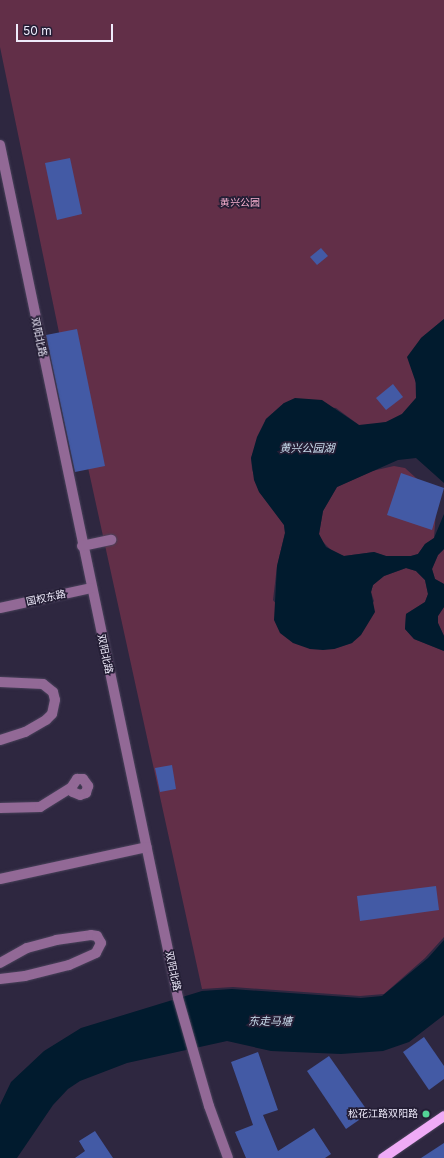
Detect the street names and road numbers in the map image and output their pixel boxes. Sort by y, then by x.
street label: 双阳北路 [29,316,49,358]
street label: 国权东路 [25,588,67,608]
street label: 双阳北路 [95,633,115,675]
street label: 双阳北路 [163,950,183,992]

